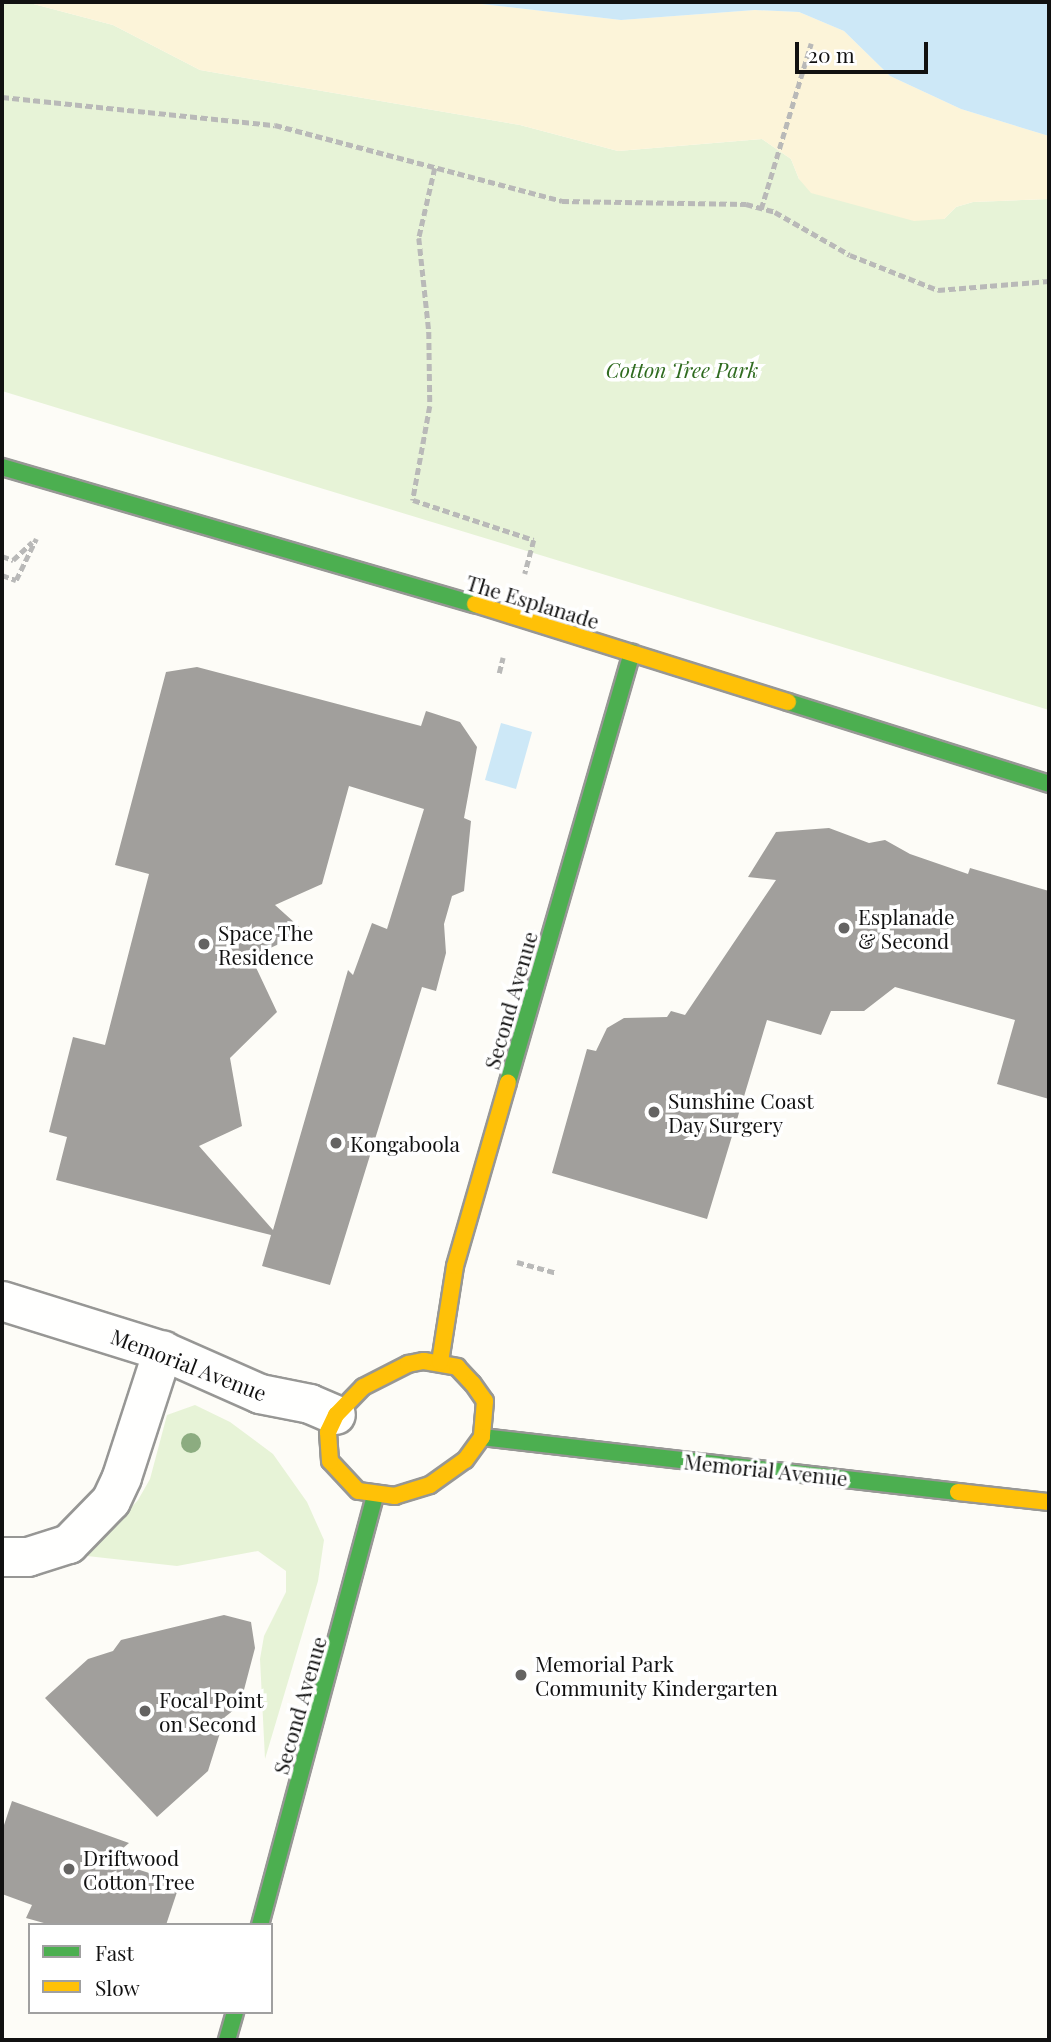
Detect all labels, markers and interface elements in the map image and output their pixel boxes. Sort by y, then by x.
scale bar [799,28,932,72]
text: 20 m [808,40,855,68]
park label: Cotton Tree Park [606,356,758,382]
street label: The Esplanade [463,569,603,633]
place label: Esplanade & Second [858,903,955,953]
place label: Space The Residence [218,919,314,969]
marker: Esplanade & Second [836,920,852,936]
street label: Second Avenue [478,928,542,1072]
marker: Space The Residence [196,936,212,952]
place label: Sunshine Coast Day Surgery [668,1087,814,1137]
marker: Sunshine Coast Day Surgery [646,1104,662,1120]
place label: Kongaboola [350,1130,460,1156]
marker: Kongaboola [328,1135,344,1151]
street label: Memorial Avenue [107,1323,271,1405]
street label: Memorial Avenue [683,1448,849,1490]
street label: Second Avenue [267,1633,331,1777]
place label: Memorial Park Community Kindergarten [535,1650,778,1700]
marker: Memorial Park Community Kindergarten [513,1667,529,1683]
place label: Focal Point on Second [159,1686,264,1736]
marker: Focal Point on Second [137,1703,153,1719]
place label: Driftwood Cotton Tree [83,1844,195,1894]
marker: Driftwood Cotton Tree [61,1861,77,1877]
legend [28,1923,273,2014]
text: Fast [95,1938,134,1966]
text: Slow [95,1973,140,2001]

